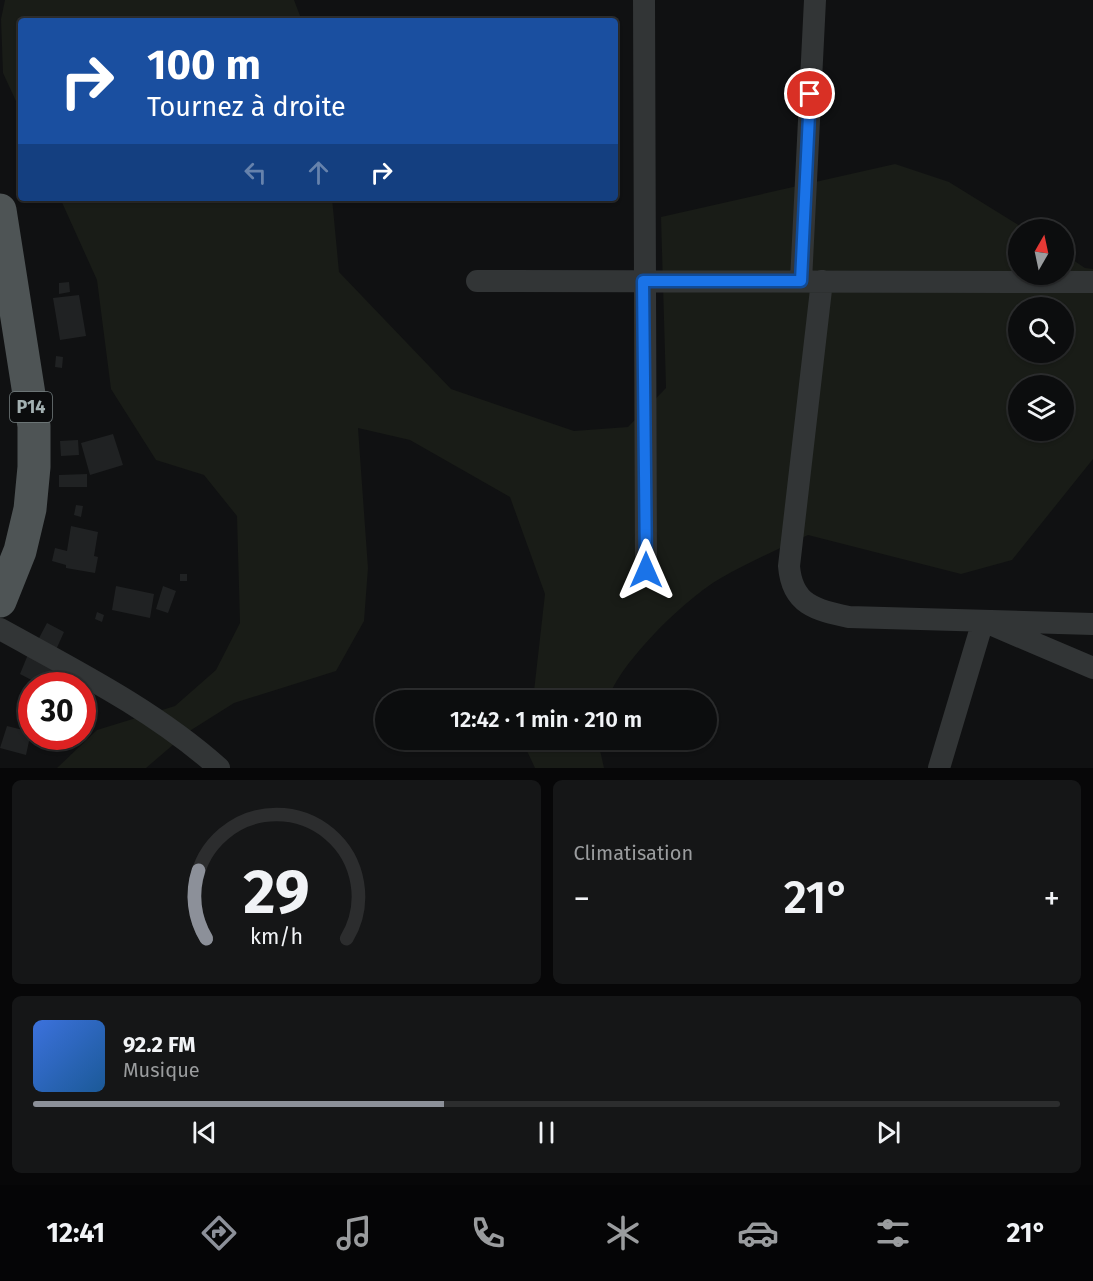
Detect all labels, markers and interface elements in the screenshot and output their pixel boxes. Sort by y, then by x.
text: 100 m [147,40,261,90]
icon: right [48,42,126,120]
pin [784,68,835,119]
icon: arrive [793,77,826,110]
text: Tournez à droite [147,91,346,123]
icon: left [239,156,272,189]
icon: ahead [302,156,335,189]
icon: right [365,156,398,189]
north arrow [1008,219,1074,285]
map controls [1008,219,1074,441]
button: search [1008,297,1074,363]
button: layers [1008,375,1074,441]
road number: P14 [10,392,52,422]
position arrow [614,538,678,602]
speed limit sign: 30 [18,672,96,750]
text: 12:42 · 1 min · 210 m [450,706,642,733]
text: Climatisation [574,841,693,865]
text: 29 [243,855,310,930]
text: 21° [784,871,850,925]
text: − [574,879,590,919]
text: + [1044,879,1060,919]
text: km/h [250,924,303,950]
text: 92.2 FM [123,1031,196,1058]
text: Musique [123,1058,200,1082]
icon: previous [188,1116,221,1149]
icon: pause [530,1116,563,1149]
icon: next [872,1116,905,1149]
icon: directions [198,1212,240,1254]
icon: music [333,1212,375,1254]
icon: phone [467,1212,509,1254]
icon: climate [602,1212,644,1254]
icon: car [737,1212,779,1254]
icon: filters [872,1212,914,1254]
text: 12:41 [46,1217,105,1249]
text: 21° [1007,1217,1047,1249]

